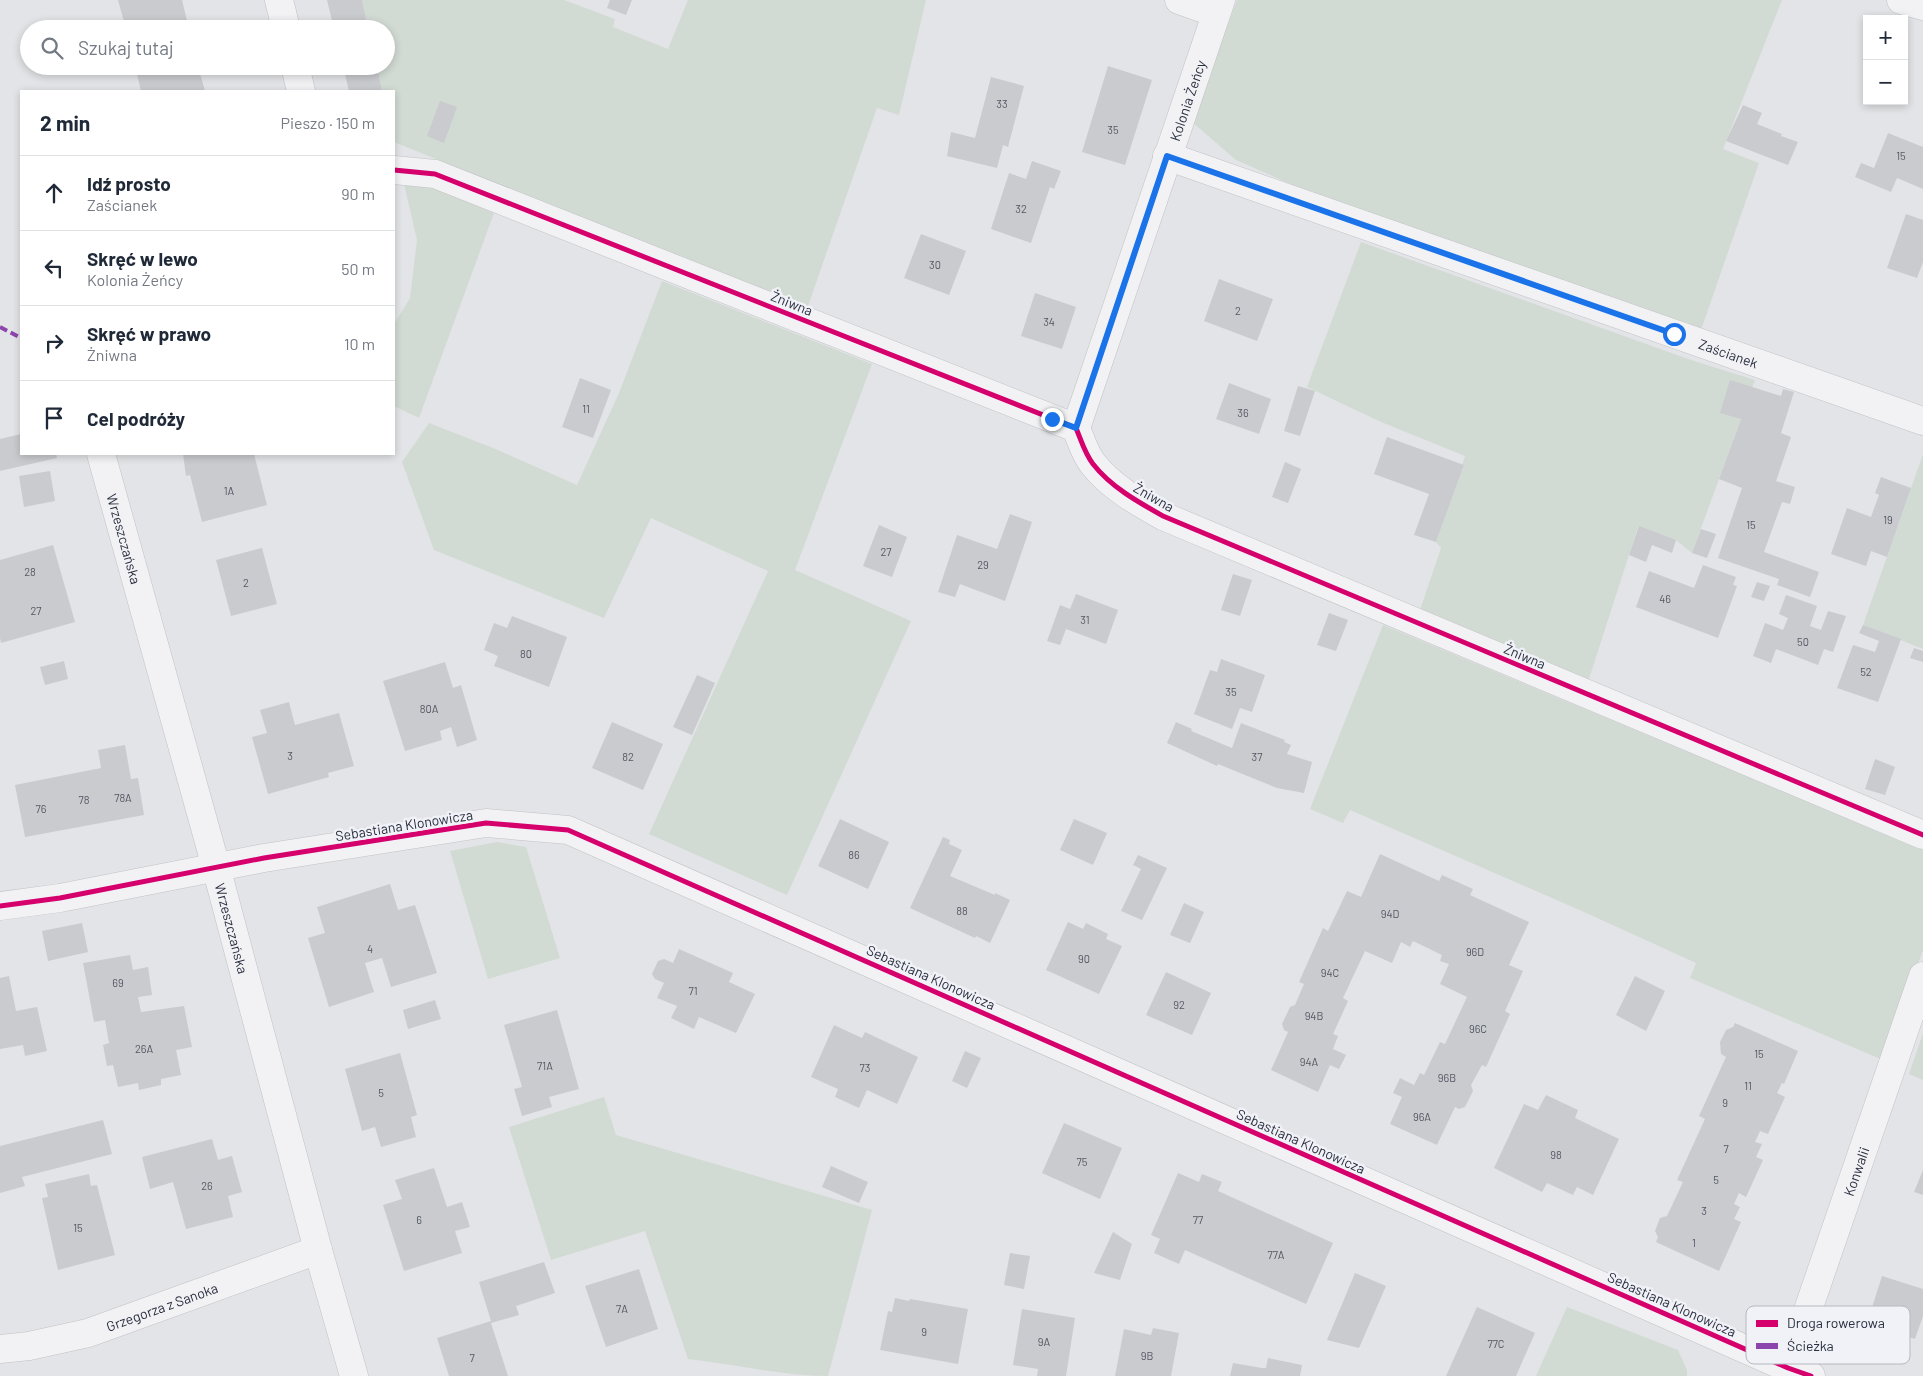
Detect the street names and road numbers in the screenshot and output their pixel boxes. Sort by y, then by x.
street label: Kolonia Żeńcy [1165,57,1209,143]
street label: Żniwna [769,287,815,319]
street label: Zaścianek [1697,335,1760,371]
street label: Żniwna [1131,479,1177,515]
street label: Wrzeszczańska [104,492,145,586]
street label: Żniwna [1502,640,1548,672]
street label: Sebastiana Klonowicza [334,806,474,844]
street label: Wrzeszczańska [212,881,252,975]
street label: Sebastiana Klonowicza [864,941,998,1013]
street label: Sebastiana Klonowicza [1234,1105,1368,1177]
street label: Konwalii [1839,1144,1872,1198]
street label: Sebastiana Klonowicza [1605,1268,1739,1340]
street label: Grzegorza z Sanoka [104,1278,220,1334]

